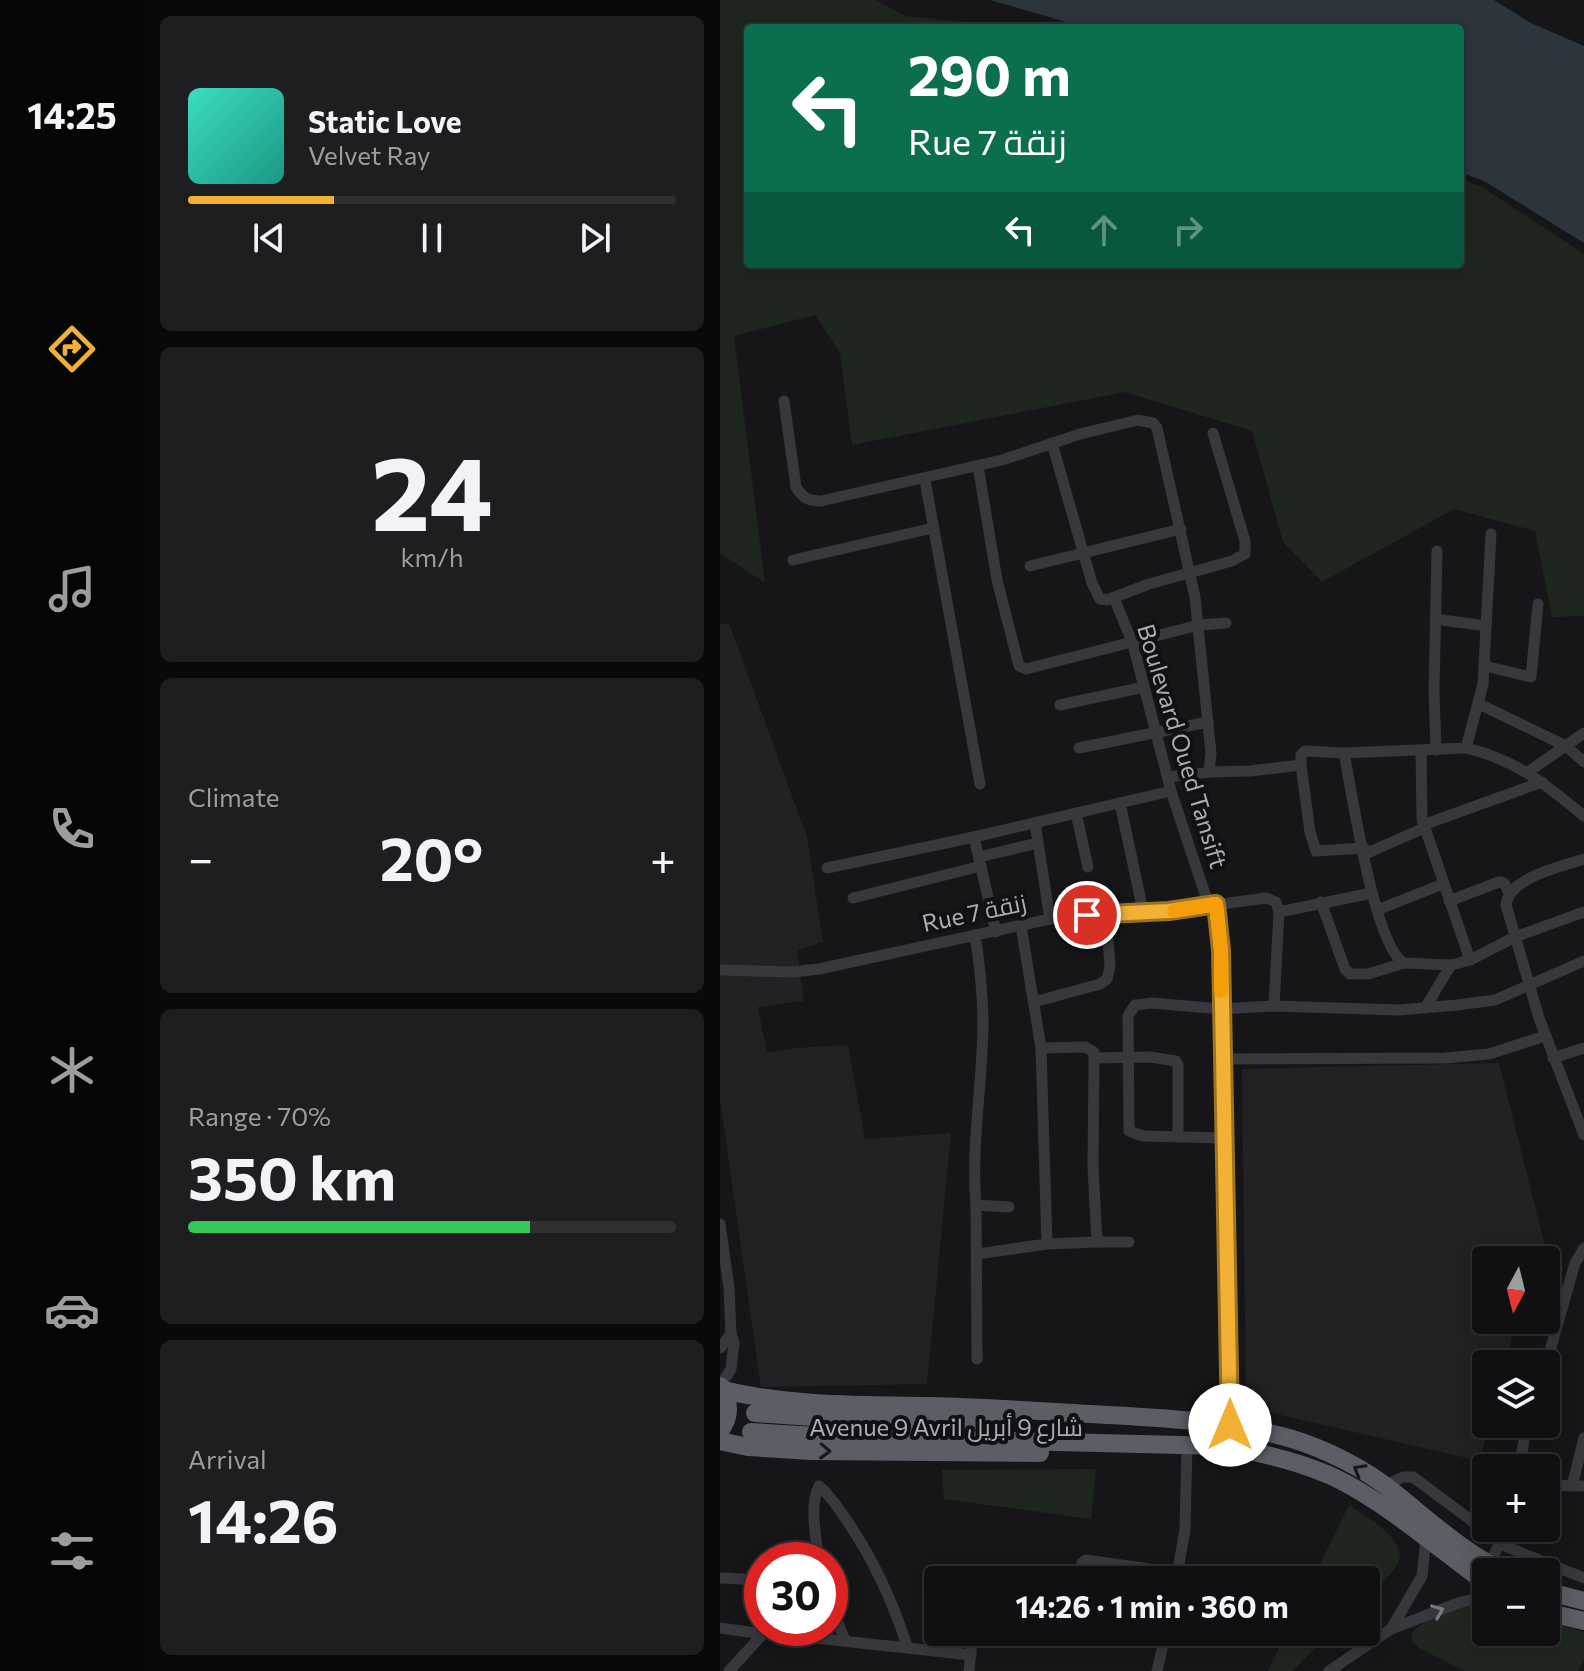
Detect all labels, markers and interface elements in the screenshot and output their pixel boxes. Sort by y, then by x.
text: 290 m [908,39,1071,108]
icon: left [776,56,880,160]
text: 14:25 [27,92,117,136]
text: Static Love [308,102,462,139]
text: Rue 7 زنقة [908,118,1067,162]
text: Velvet Ray [308,139,431,170]
icon: left [998,208,1042,252]
icon: ahead [1082,208,1126,252]
icon: right [1166,208,1210,252]
icon: previous [247,216,291,260]
icon: pause [410,216,454,260]
icon: next [573,216,617,260]
icon: directions [44,321,100,377]
text: 24 [371,425,493,552]
text: km/h [400,541,464,572]
icon: music [44,561,100,617]
street label: Boulevard Oued Tansift [1132,620,1234,872]
text: Climate [188,781,280,812]
icon: phone [44,801,100,857]
text: 20° [380,820,483,893]
text: − [188,830,213,884]
text: + [650,830,676,884]
pin [1053,881,1121,949]
street label: Rue 7 زنقة [919,887,1029,937]
icon: arrive [1065,893,1109,937]
icon: climate [44,1042,100,1098]
text: Range · 70% [188,1100,331,1131]
text: 350 km [188,1139,396,1212]
north arrow [1472,1246,1560,1334]
map controls [1472,1246,1560,1646]
icon: car [44,1282,100,1338]
button: layers [1472,1350,1560,1438]
position arrow [1188,1383,1272,1467]
street label: Avenue 9 Avril شارع 9 أبريل [809,1412,1083,1444]
text: Arrival [188,1443,267,1474]
one-way arrow [819,1443,832,1460]
button: + [1472,1454,1560,1542]
one-way arrow [1353,1464,1368,1480]
text: 14:26 [188,1482,339,1555]
icon: filters [44,1523,100,1579]
speed limit sign: 30 [744,1542,848,1646]
button: − [1472,1558,1560,1646]
text: 14:26 · 1 min · 360 m [1015,1587,1289,1624]
one-way arrow [1430,1604,1444,1620]

